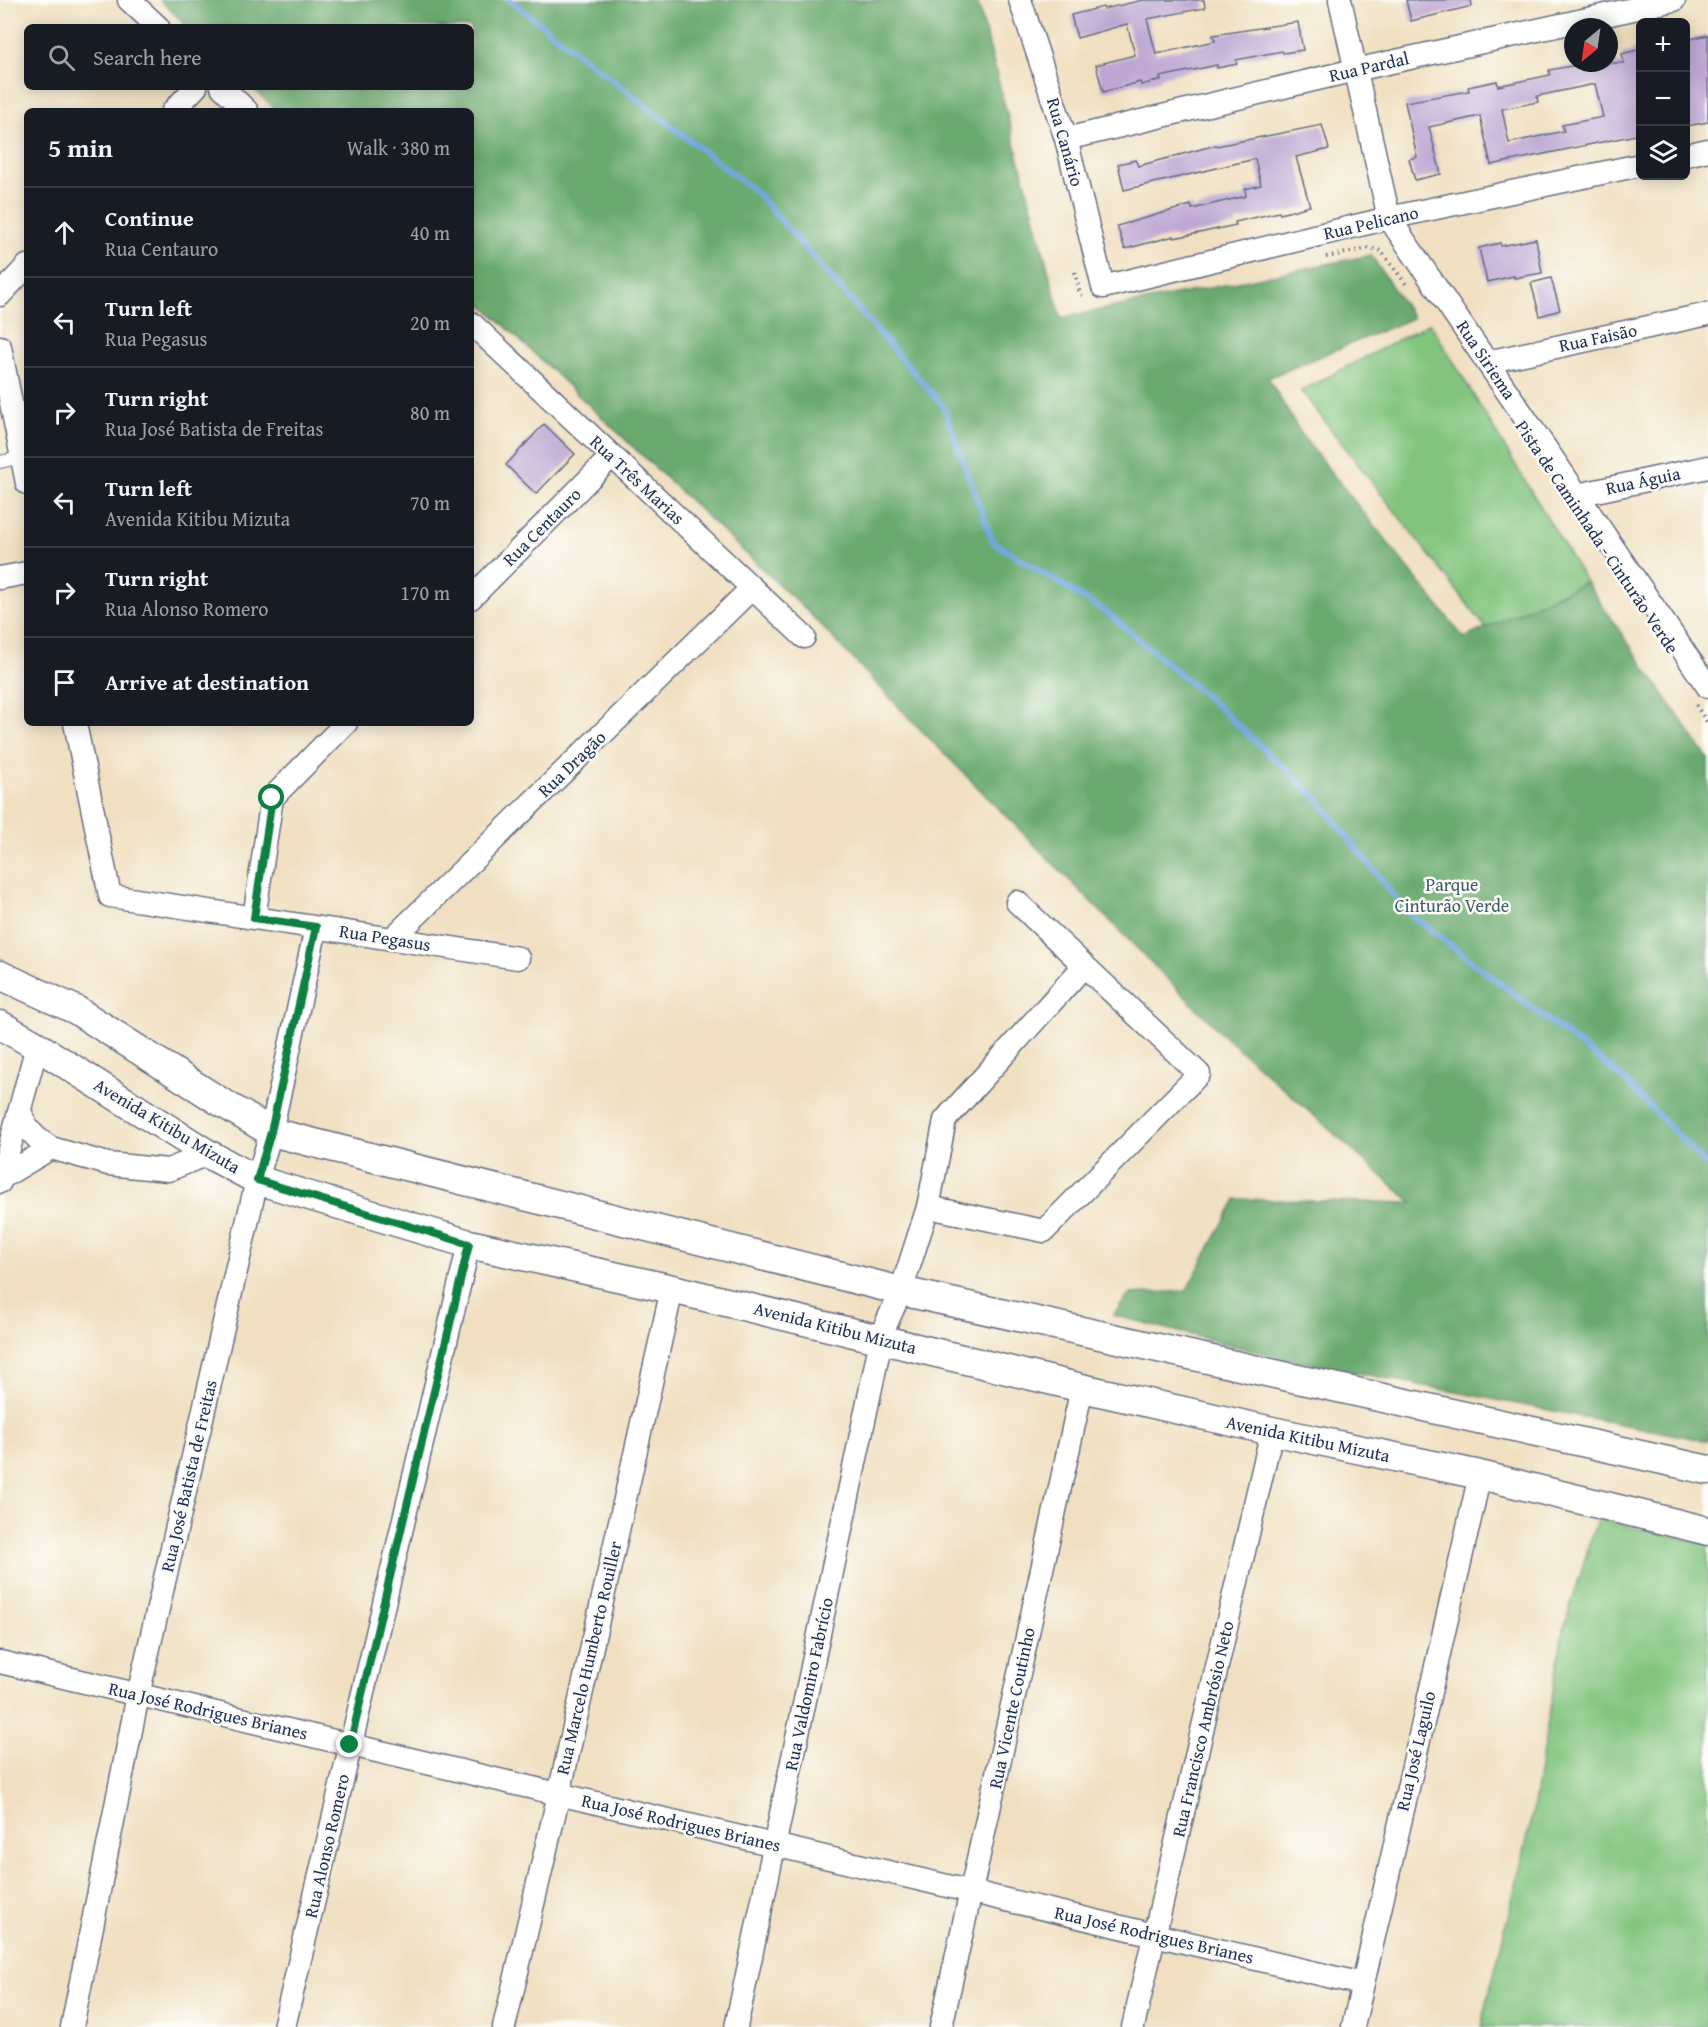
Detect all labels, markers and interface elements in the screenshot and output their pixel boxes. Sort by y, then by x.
north arrow [1564,18,1618,72]
map controls [1636,18,1690,180]
button: + [1636,18,1690,72]
search box [24,24,474,90]
icon: search [45,41,78,74]
text: Search here [93,41,202,73]
street label: Rua Pardal [1326,44,1411,89]
button: − [1636,72,1690,126]
street label: Rua Canário [1040,94,1091,189]
button: layers [1636,126,1690,180]
text: 5 min [48,128,113,167]
text: Walk · 380 m [347,133,450,162]
street label: Rua Pelicano [1321,198,1421,247]
text: Continue [105,202,194,234]
icon: ahead [48,216,81,249]
text: 40 m [410,218,450,247]
text: Rua Centauro [105,234,218,263]
text: Turn left [105,292,192,324]
icon: left [48,306,81,339]
text: 20 m [410,308,450,337]
street label: Rua Siriema [1450,315,1523,405]
street label: Rua Faisão [1556,316,1639,359]
text: Rua Pegasus [105,324,207,353]
text: Turn right [105,382,208,414]
icon: right [48,396,81,429]
text: 80 m [410,398,450,427]
text: Rua José Batista de Freitas [105,414,323,443]
street label: Pista de Caminhada - Cinturão Verde [1509,415,1686,659]
street label: Rua Três Marias [584,428,691,531]
street label: Rua Águia [1603,459,1683,502]
text: Turn left [105,472,192,504]
street label: Rua Centauro [496,481,587,572]
icon: left [48,486,81,519]
text: 70 m [410,488,450,517]
text: Avenida Kitibu Mizuta [105,504,290,533]
text: Turn right [105,562,208,594]
icon: right [48,576,81,609]
text: 170 m [400,578,450,607]
text: Rua Alonso Romero [105,594,269,623]
icon: arrive [48,666,81,699]
text: Arrive at destination [105,666,309,698]
street label: Rua Dragão [531,724,612,803]
route start [258,784,284,810]
park label: Parque Cinturão Verde [1395,871,1509,919]
street label: Rua Pegasus [337,917,433,958]
street label: Avenida Kitibu Mizuta [89,1071,246,1180]
street label: Avenida Kitibu Mizuta [751,1294,920,1361]
street label: Rua José Batista de Freitas [153,1377,224,1575]
street label: Avenida Kitibu Mizuta [1224,1408,1393,1469]
street label: Rua Marcelo Humberto Rouiller [548,1538,629,1777]
street label: Rua Valdomiro Fabrício [777,1595,840,1773]
street label: Rua Francisco Ambrósio Neto [1164,1618,1241,1840]
street label: Rua Vicente Coutinho [981,1625,1042,1791]
street label: Rua José Rodrigues Brianes [106,1674,310,1747]
street label: Rua José Laguilo [1389,1688,1442,1813]
route end [336,1731,362,1757]
street label: Rua Alonso Romero [297,1771,356,1921]
street label: Rua José Rodrigues Brianes [579,1786,783,1859]
street label: Rua José Rodrigues Brianes [1052,1898,1256,1971]

